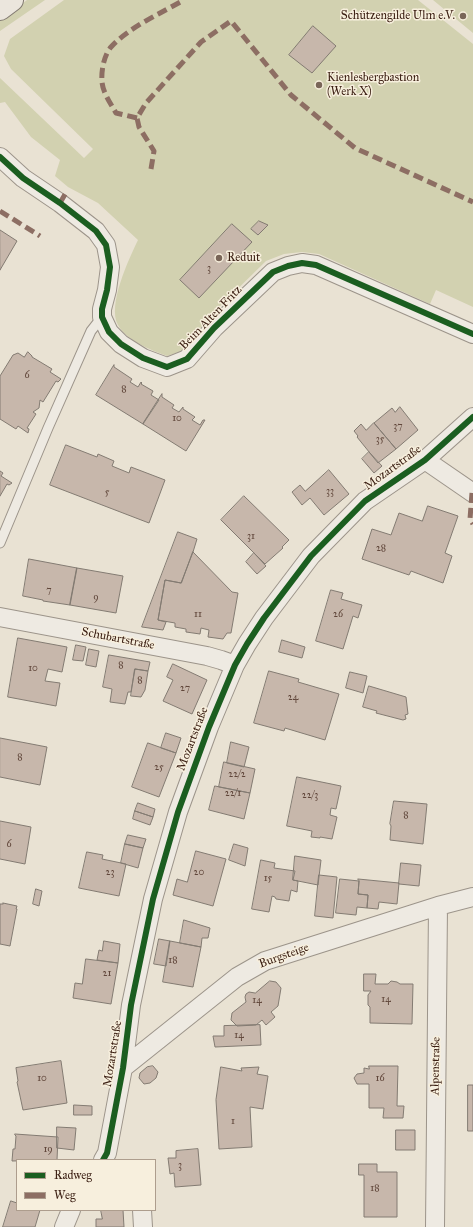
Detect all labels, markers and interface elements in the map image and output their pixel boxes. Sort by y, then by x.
place label: Schützengilde Ulm e.V. [341,9,455,23]
marker: Schützengilde Ulm e.V. [458,11,468,21]
place label: Kienlesbergbastion (Werk X) [327,71,419,99]
marker: Kienlesbergbastion (Werk X) [314,80,324,90]
place label: Reduit [227,251,260,265]
marker: Reduit [214,253,224,263]
house number: 3 [207,263,211,275]
street label: Beim Alten Fritz [177,283,245,353]
house number: 6 [24,370,30,382]
house number: 8 [121,384,127,396]
house number: 10 [172,413,182,425]
house number: 37 [393,421,403,433]
house number: 35 [376,434,384,446]
street label: Mozartstraße [362,442,424,494]
house number: 33 [326,486,334,498]
house number: 5 [105,487,109,499]
house number: 31 [247,531,255,543]
house number: 28 [376,543,386,555]
house number: 7 [46,585,52,597]
house number: 9 [93,592,99,604]
house number: 11 [194,609,202,621]
house number: 26 [333,609,343,621]
street label: Schubartstraße [80,625,156,653]
house number: 8 [118,660,124,672]
house number: 10 [28,663,38,675]
house number: 8 [137,675,143,687]
house number: 27 [180,683,190,695]
house number: 24 [288,692,298,704]
street label: Mozartstraße [174,705,212,773]
house number: 8 [17,752,23,764]
house number: 25 [154,762,164,774]
house number: 22/2 [228,769,246,781]
house number: 22/1 [225,788,241,800]
house number: 22/3 [302,790,318,802]
house number: 8 [403,810,409,822]
house number: 6 [6,839,12,851]
house number: 23 [106,867,114,879]
house number: 20 [194,867,204,879]
house number: 15 [264,873,272,885]
street label: Burgsteige [257,940,311,972]
house number: 18 [168,955,178,967]
house number: 21 [103,968,111,980]
house number: 14 [381,994,391,1006]
house number: 14 [252,995,262,1007]
street label: Mozartstraße [101,1020,125,1088]
house number: 14 [234,1030,244,1042]
street label: Alpenstraße [428,1037,444,1095]
house number: 10 [37,1073,47,1085]
house number: 16 [375,1073,385,1085]
house number: 1 [231,1116,235,1128]
house number: 19 [43,1144,53,1156]
legend [16,1159,156,1211]
house number: 3 [178,1160,182,1172]
text: Radweg [54,1168,92,1182]
house number: 18 [370,1183,380,1195]
text: Weg [54,1188,76,1202]

